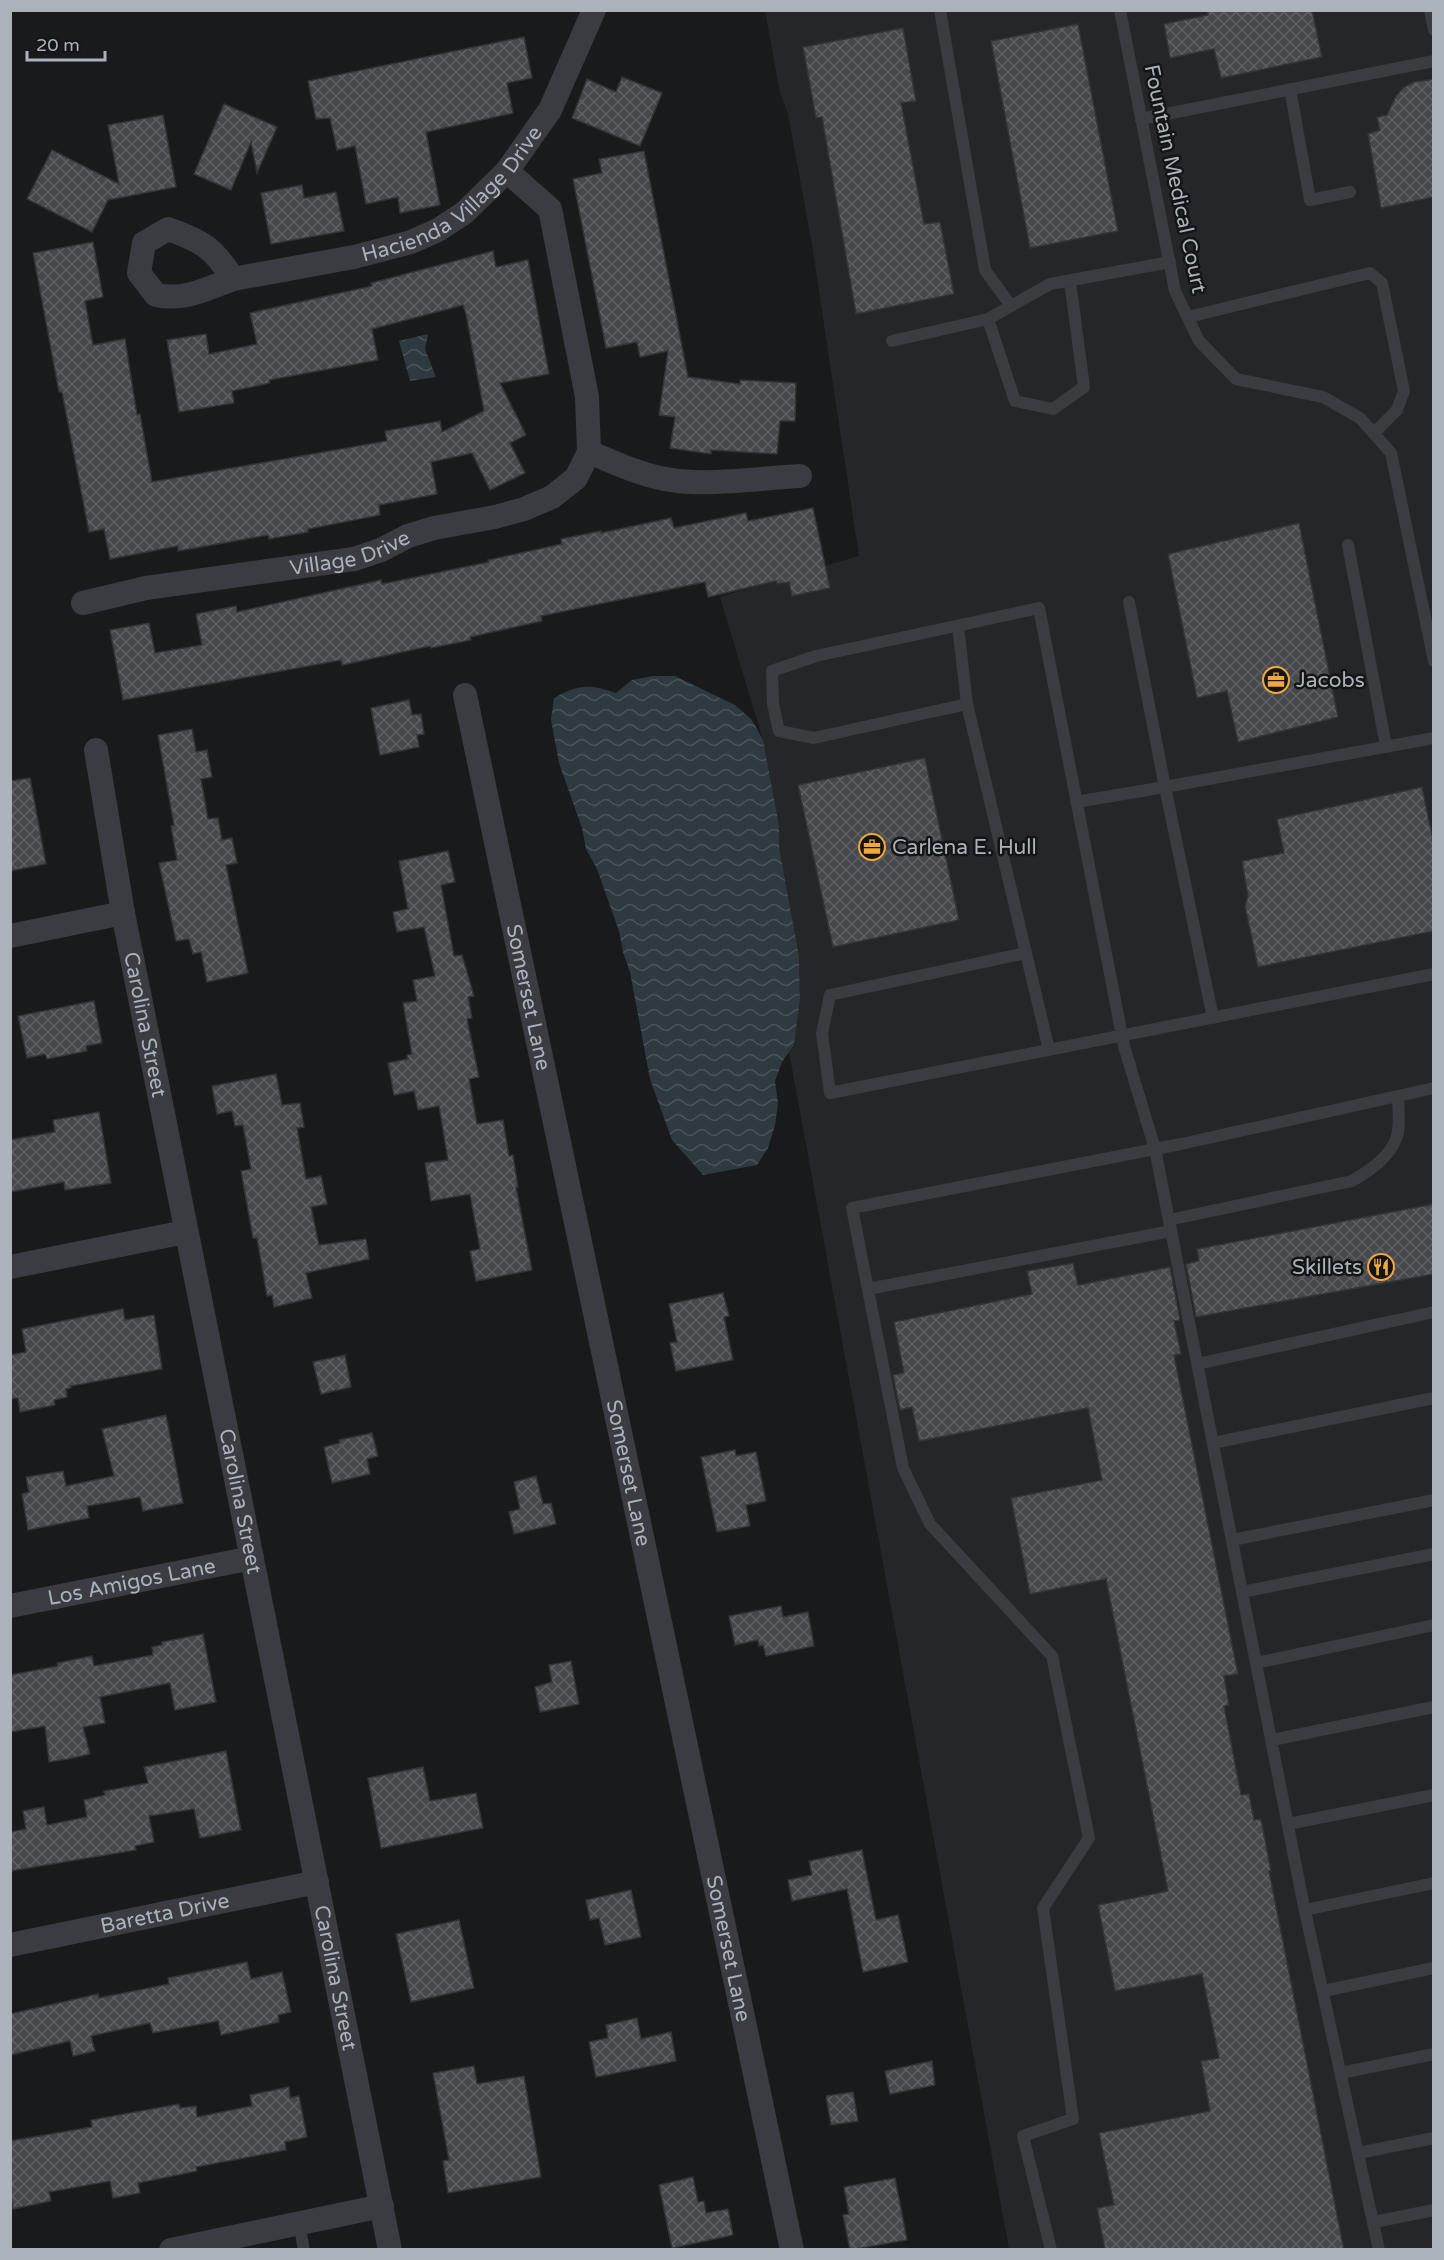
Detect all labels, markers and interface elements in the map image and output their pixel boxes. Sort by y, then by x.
scale bar [27,24,105,62]
text: 20 m [36,34,80,56]
street label: Fountain Medical Court [1139,62,1211,296]
street label: Hacienda Village Drive [359,121,547,267]
street label: Village Drive [288,525,414,580]
office icon: Jacobs [1261,665,1291,695]
place label: Jacobs [1296,668,1365,693]
office icon: Carlena E. Hull [857,832,887,862]
place label: Carlena E. Hull [892,835,1037,860]
street label: Somerset Lane [501,922,556,1073]
street label: Carolina Street [119,950,172,1099]
restaurant icon: Skillets [1366,1252,1396,1282]
place label: Skillets [1292,1255,1362,1280]
street label: Somerset Lane [601,1397,656,1549]
street label: Carolina Street [214,1426,267,1576]
street label: Los Amigos Lane [45,1553,218,1611]
street label: Somerset Lane [701,1873,756,2024]
street label: Baretta Drive [98,1888,232,1939]
street label: Carolina Street [309,1903,362,2053]

